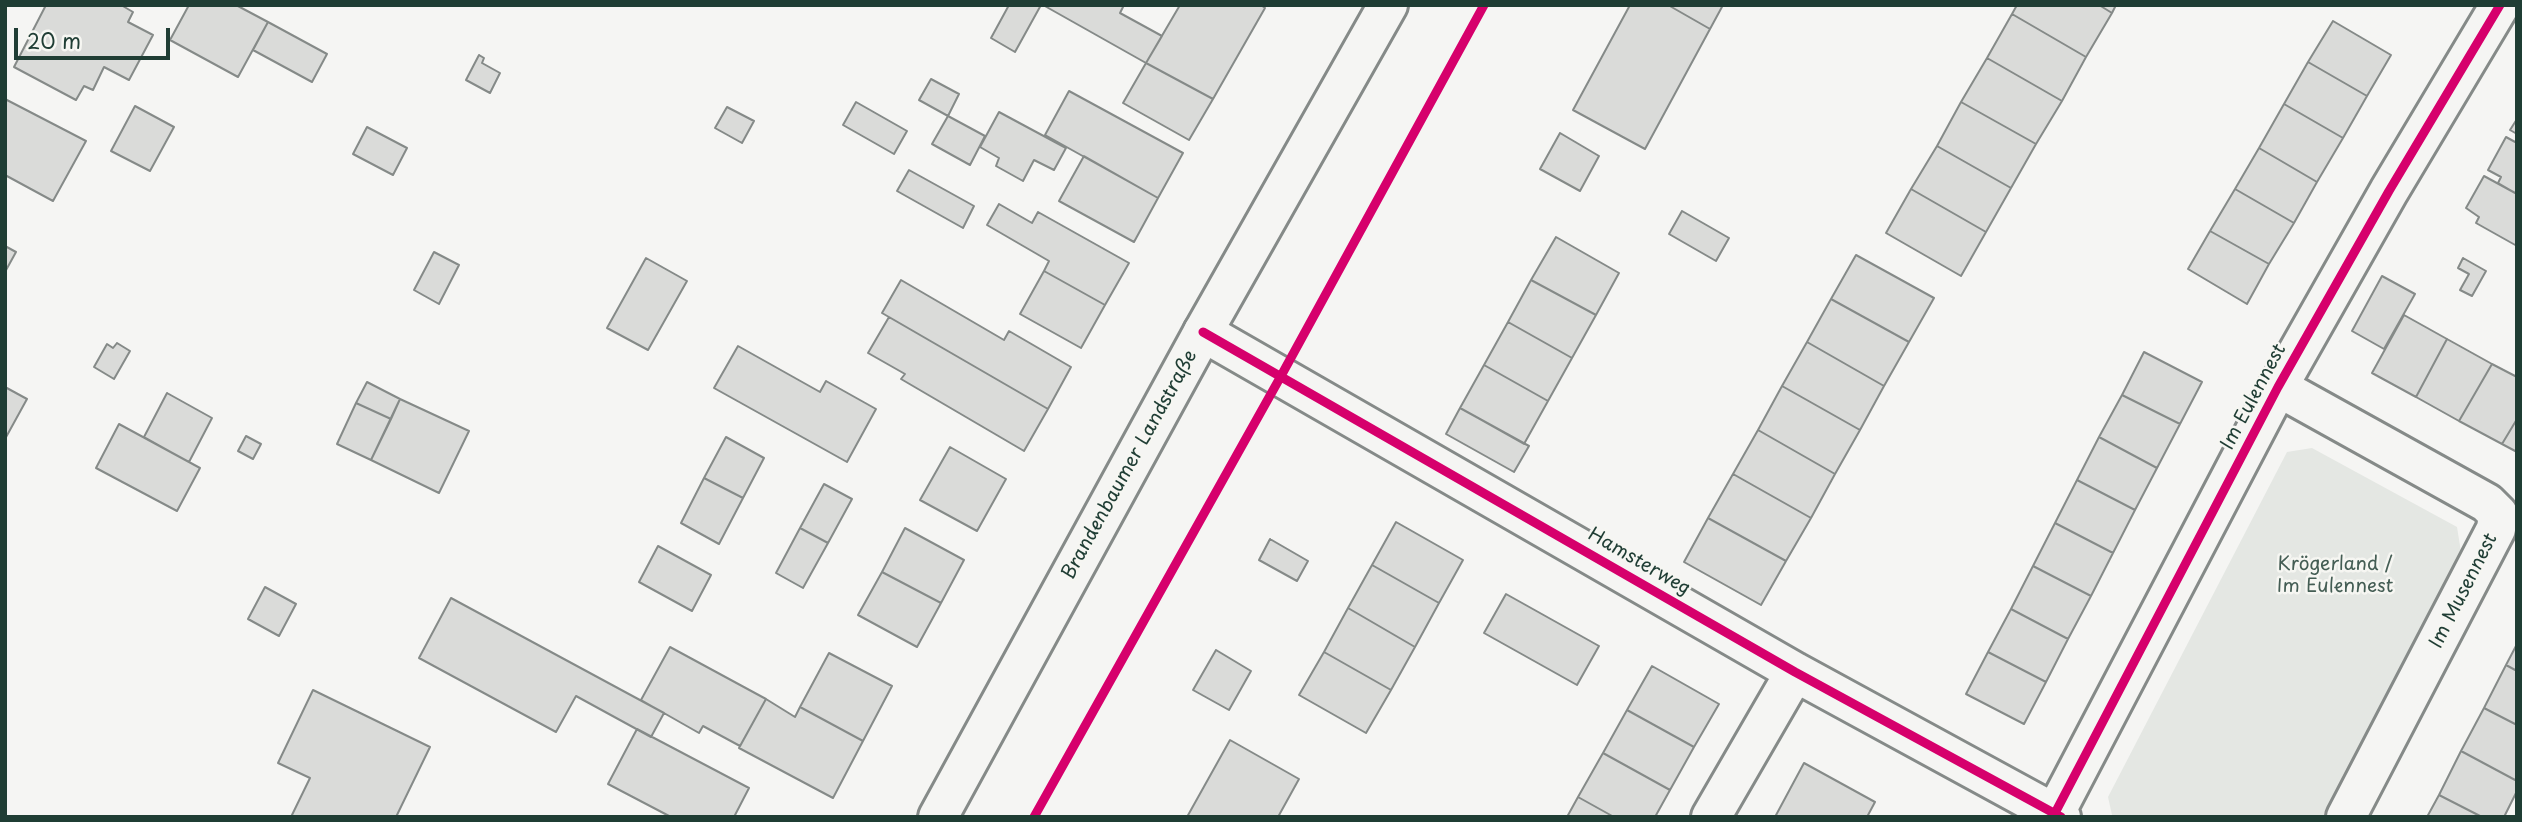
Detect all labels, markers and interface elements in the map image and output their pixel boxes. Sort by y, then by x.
scale bar [18,14,173,58]
text: 20 m [27,24,81,56]
street label: Im Eulennest [2217,340,2291,454]
street label: Brandenbaumer Landstraße [1057,346,1203,584]
street label: Hamsterweg [1584,523,1694,601]
street label: Im Musennest [2425,530,2503,652]
park label: Krögerland / Im Eulennest [2277,554,2393,598]

